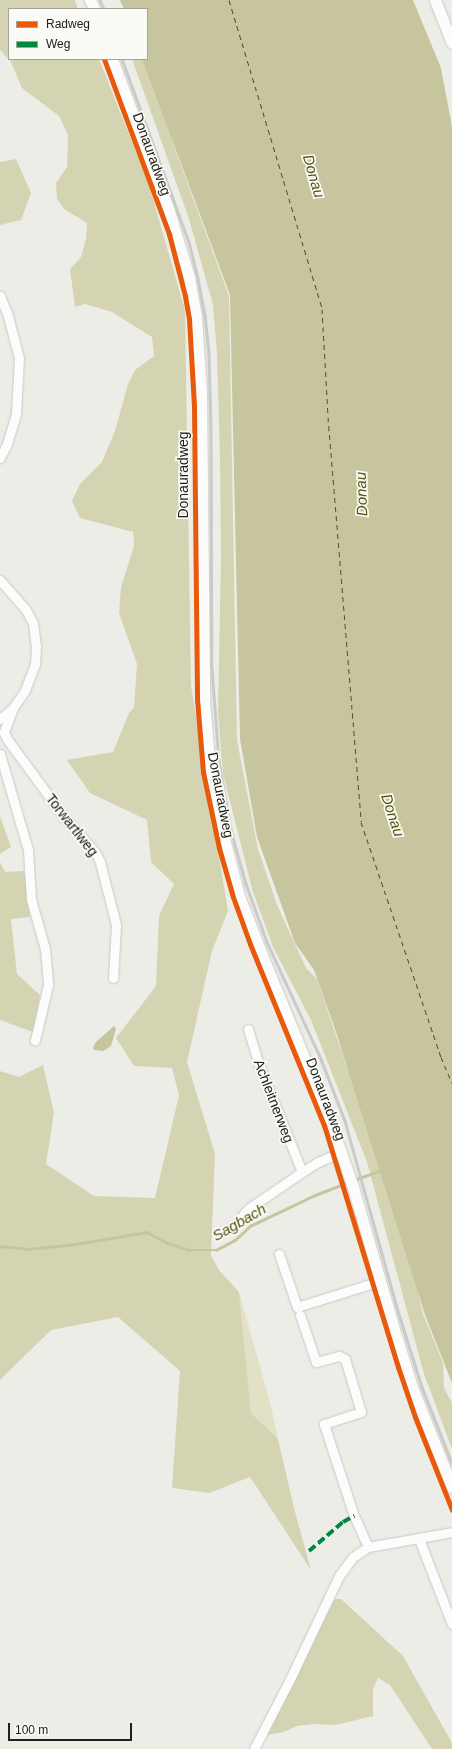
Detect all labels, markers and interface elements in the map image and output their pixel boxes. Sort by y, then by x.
legend [8,8,148,60]
text: Radweg [46,17,90,31]
text: Weg [46,37,70,51]
street label: Donauradweg [129,110,175,198]
water label: Donau [299,152,329,200]
street label: Donauradweg [175,431,191,519]
water label: Donau [351,472,371,516]
street label: Donauradweg [204,751,238,839]
street label: Torwartlweg [42,790,102,860]
water label: Donau [378,791,408,839]
street label: Donauradweg [303,1055,349,1143]
street label: Achleitnerweg [250,1057,298,1145]
water label: Sagbach [209,1199,269,1245]
scale bar [10,1715,134,1741]
text: 100 m [15,1723,48,1737]

